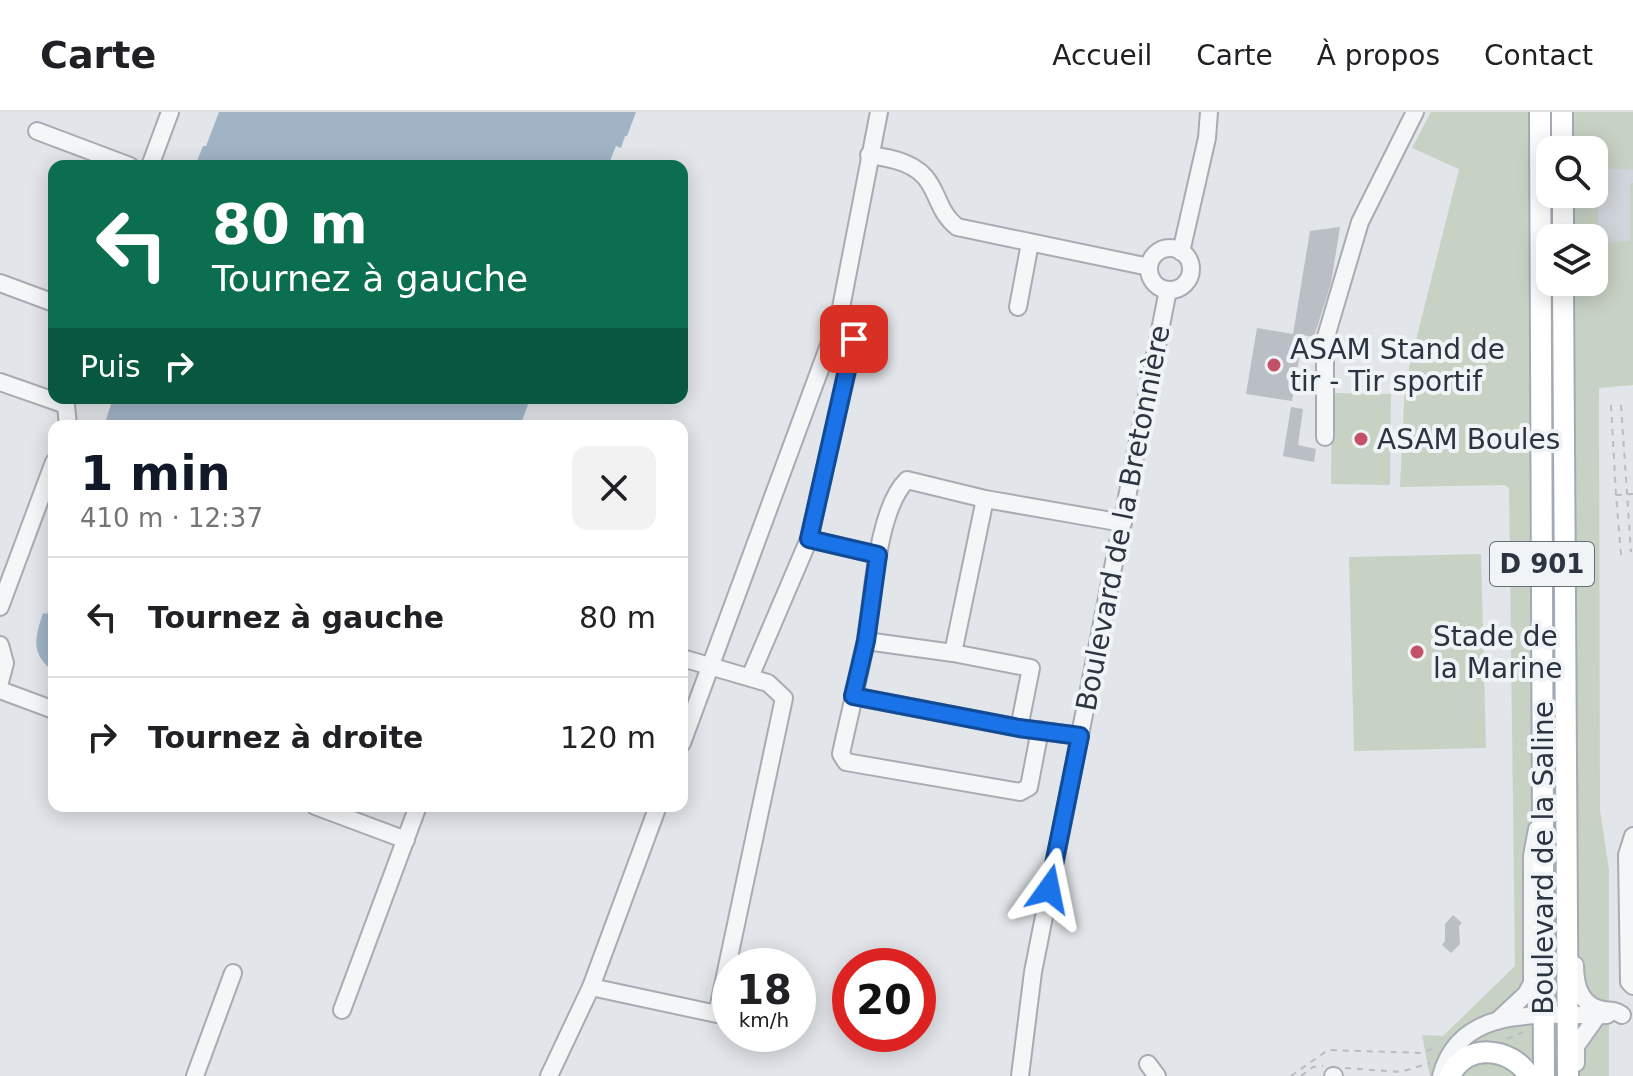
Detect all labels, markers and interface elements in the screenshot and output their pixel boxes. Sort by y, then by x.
text: Carte [40,33,156,77]
text: Accueil [1052,39,1152,72]
text: Carte [1196,39,1273,72]
text: À propos [1317,39,1440,72]
text: Contact [1484,39,1593,72]
map controls [1536,136,1608,296]
button: search [1536,136,1608,208]
text: 80 m [212,191,368,256]
icon: left [80,192,184,296]
button: layers [1536,224,1608,296]
text: Tournez à gauche [212,258,528,299]
pin [820,305,888,373]
icon: arrive [832,317,876,361]
street label: Boulevard de la Bretonnière [1069,322,1177,714]
place label: ASAM Stand de tir - Tir sportif [1290,333,1505,398]
icon: right [157,344,201,388]
text: Puis [80,349,141,384]
marker: ASAM Stand de tir - Tir sportif [1265,356,1283,374]
place label: ASAM Boules [1377,423,1560,456]
marker: ASAM Boules [1352,430,1370,448]
text: 1 min [80,445,231,501]
button: close [572,446,656,530]
text: 410 m · 12:37 [80,503,263,533]
road number: D 901 [1490,542,1594,586]
icon: left [80,595,124,639]
text: Tournez à gauche [148,600,444,635]
text: 80 m [579,600,656,635]
place label: Stade de la Marine [1433,620,1562,685]
marker: Stade de la Marine [1408,643,1426,661]
street label: Boulevard de la Saline [1527,701,1560,1015]
icon: right [80,715,124,759]
text: Tournez à droite [148,720,423,755]
text: 120 m [560,720,656,755]
position arrow [1007,847,1091,931]
speed limit sign: 20 [832,948,936,1052]
text: 18 [736,967,792,1013]
text: km/h [739,1008,789,1032]

